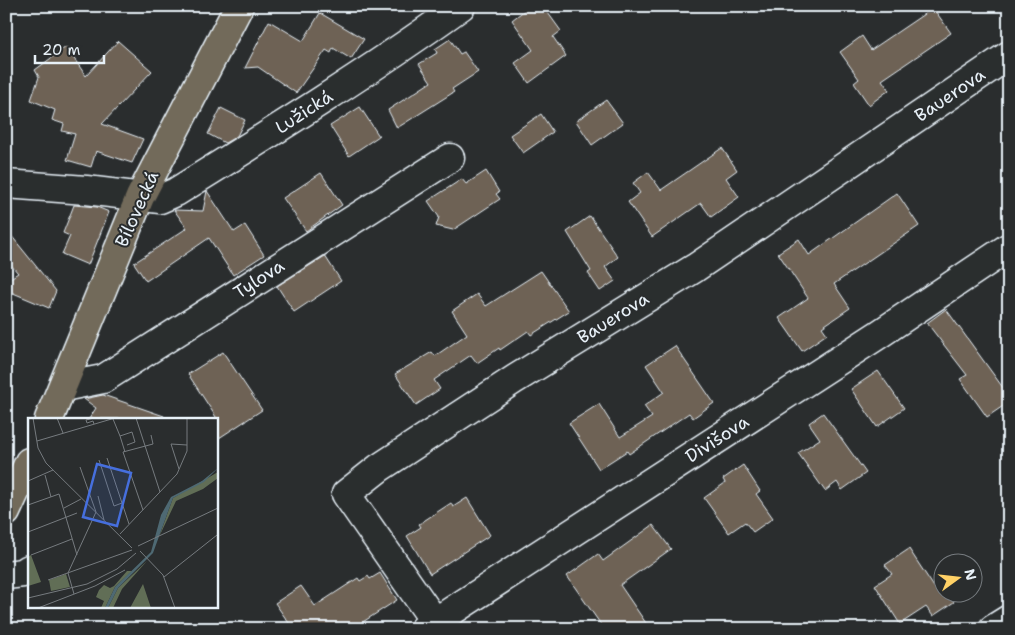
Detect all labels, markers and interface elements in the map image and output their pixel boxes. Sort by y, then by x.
scale bar [35,32,104,64]
text: 20 m [42,40,81,60]
street label: Bauerova [910,63,990,127]
street label: Lužická [271,85,337,139]
street label: Bílovecká [110,167,164,251]
street label: Tylova [229,254,289,304]
street label: Bauerova [573,287,653,349]
street label: Divišova [681,410,753,468]
inset map [28,418,218,608]
north arrow [932,552,982,602]
text: N [960,567,981,582]

